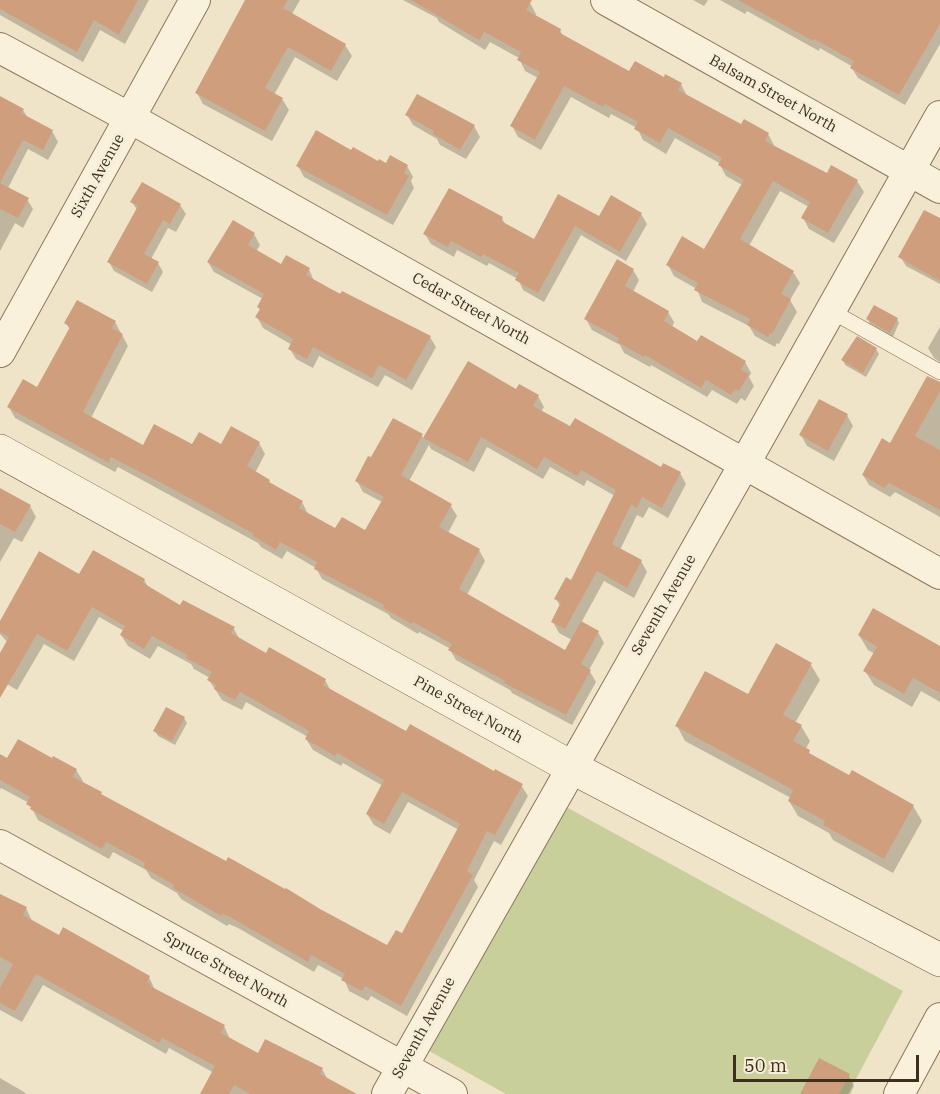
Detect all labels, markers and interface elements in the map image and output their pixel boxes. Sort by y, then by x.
street label: Balsam Street North [706,51,840,137]
street label: Sixth Avenue [68,131,128,221]
street label: Cedar Street North [409,269,533,349]
street label: Seventh Avenue [628,551,700,659]
street label: Pine Street North [410,672,526,748]
street label: Spruce Street North [160,928,292,1012]
street label: Seventh Avenue [389,974,459,1082]
scale bar [736,1043,922,1081]
text: 50 m [744,1054,787,1077]

